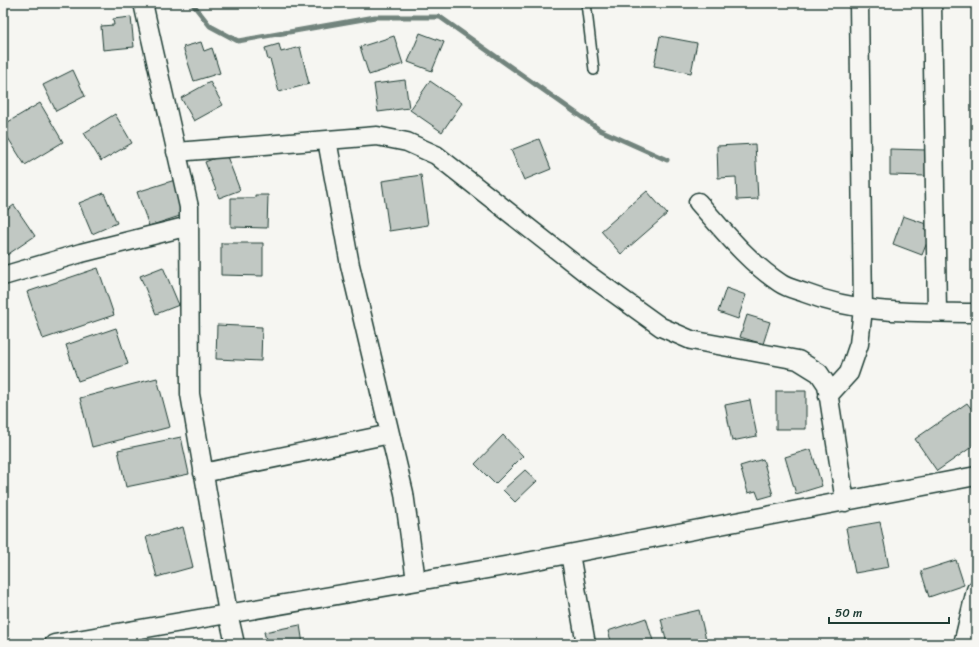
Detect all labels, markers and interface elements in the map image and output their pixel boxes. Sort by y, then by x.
scale bar [829,599,949,625]
text: 50 m [835,602,862,624]

